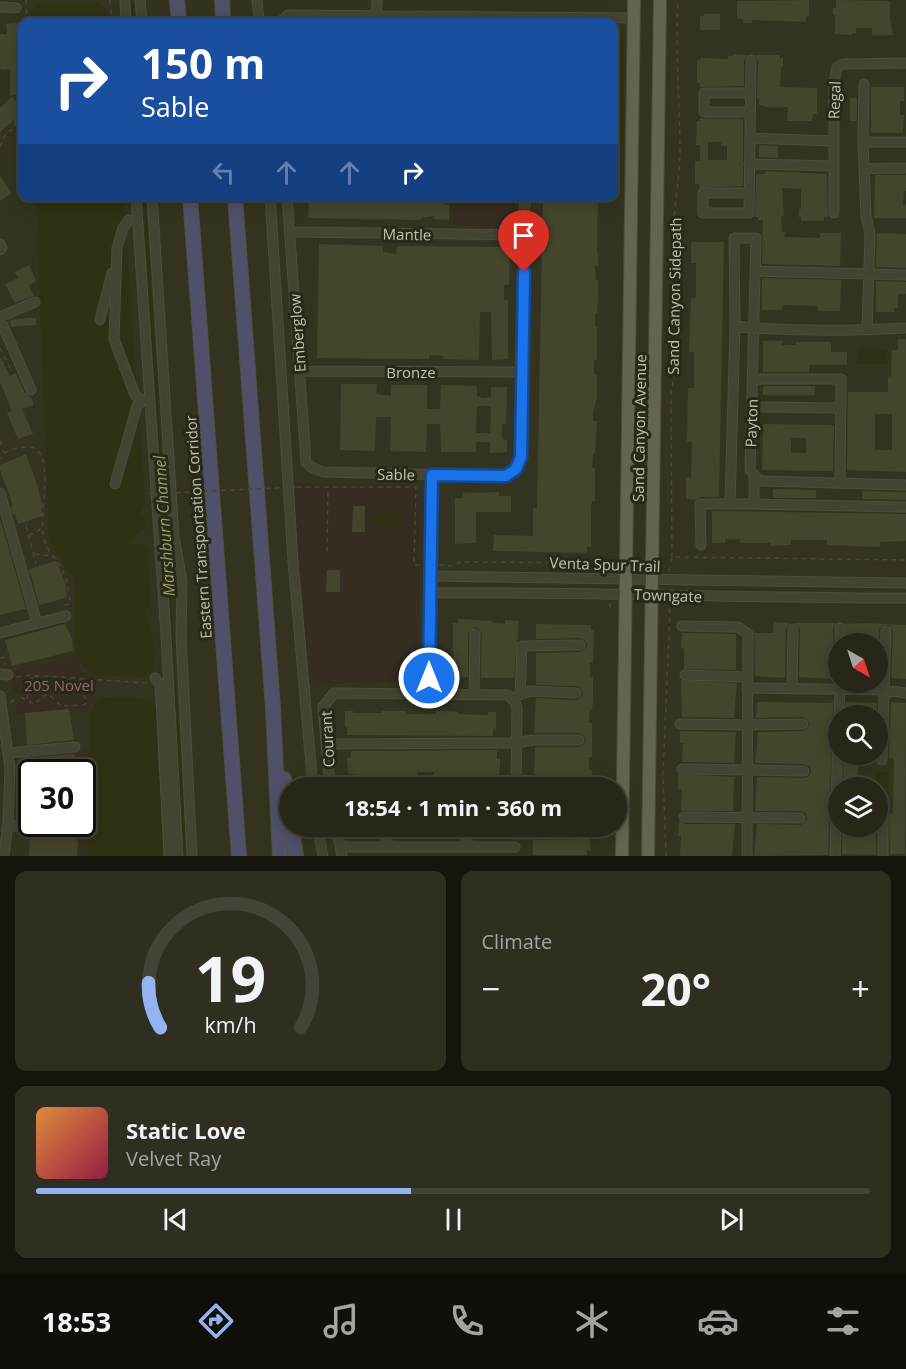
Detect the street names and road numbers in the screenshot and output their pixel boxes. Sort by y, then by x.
street label: Regal [823,81,845,119]
street label: Sand Canyon Sidepath [663,217,685,375]
street label: Mantle [383,224,431,244]
street label: Emberglow [284,293,310,373]
street label: Sand Canyon Avenue [628,354,650,502]
street label: Bronze [386,362,436,382]
street label: Payton [740,398,762,448]
street label: Eastern Transportation Corridor [180,415,216,639]
street label: Sable [377,464,415,484]
street label: Venta Spur Trail [549,552,661,576]
street label: Towngate [633,584,703,606]
street label: Courant [316,710,338,768]

